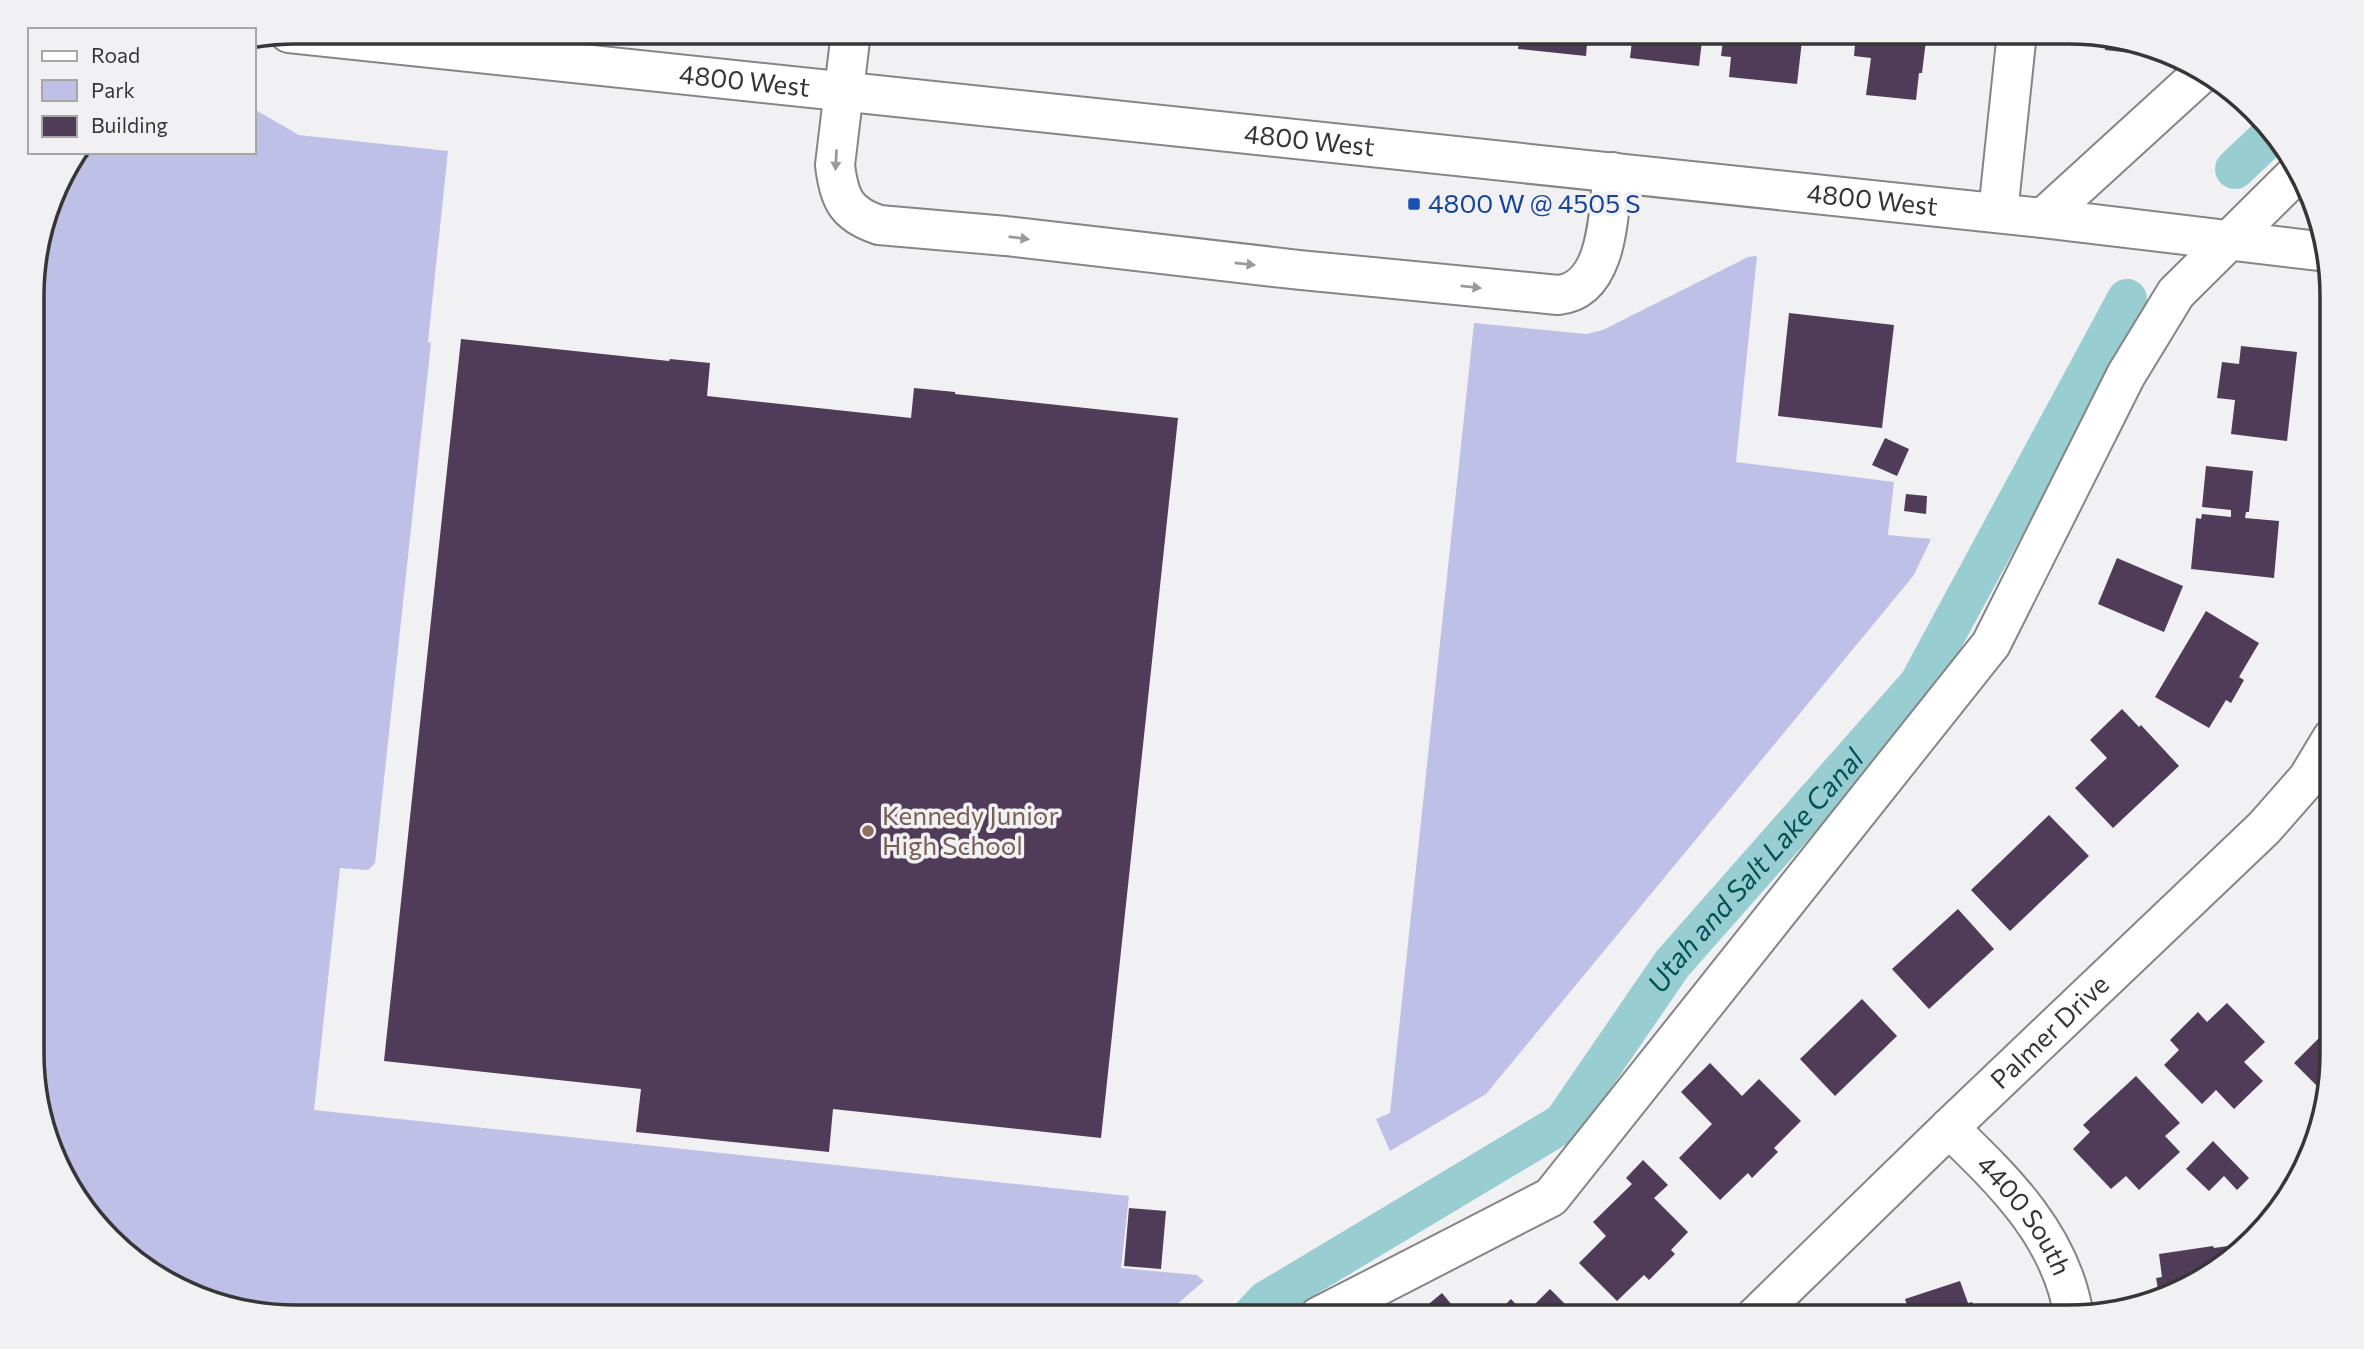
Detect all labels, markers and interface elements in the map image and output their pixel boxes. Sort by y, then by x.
legend [28,28,256,154]
text: Road [91,42,140,67]
street label: 4800 West [678,57,811,102]
text: Park [91,77,135,102]
text: Building [91,112,168,137]
street label: 4800 West [1243,117,1376,161]
one-way arrow [831,149,842,171]
street label: 4800 West [1806,176,1939,221]
place label: 4800 W @ 4505 S [1428,187,1640,218]
marker: 4800 W @ 4505 S [1406,196,1422,212]
one-way arrow [1008,232,1030,243]
one-way arrow [1234,258,1256,269]
one-way arrow [1461,282,1483,293]
water label: Utah and Salt Lake Canal [1640,741,1871,999]
place label: Kennedy Junior High School [882,799,1059,860]
marker: Kennedy Junior High School [860,823,876,839]
street label: Palmer Drive [1983,968,2114,1094]
street label: 4400 South [1971,1148,2078,1279]

